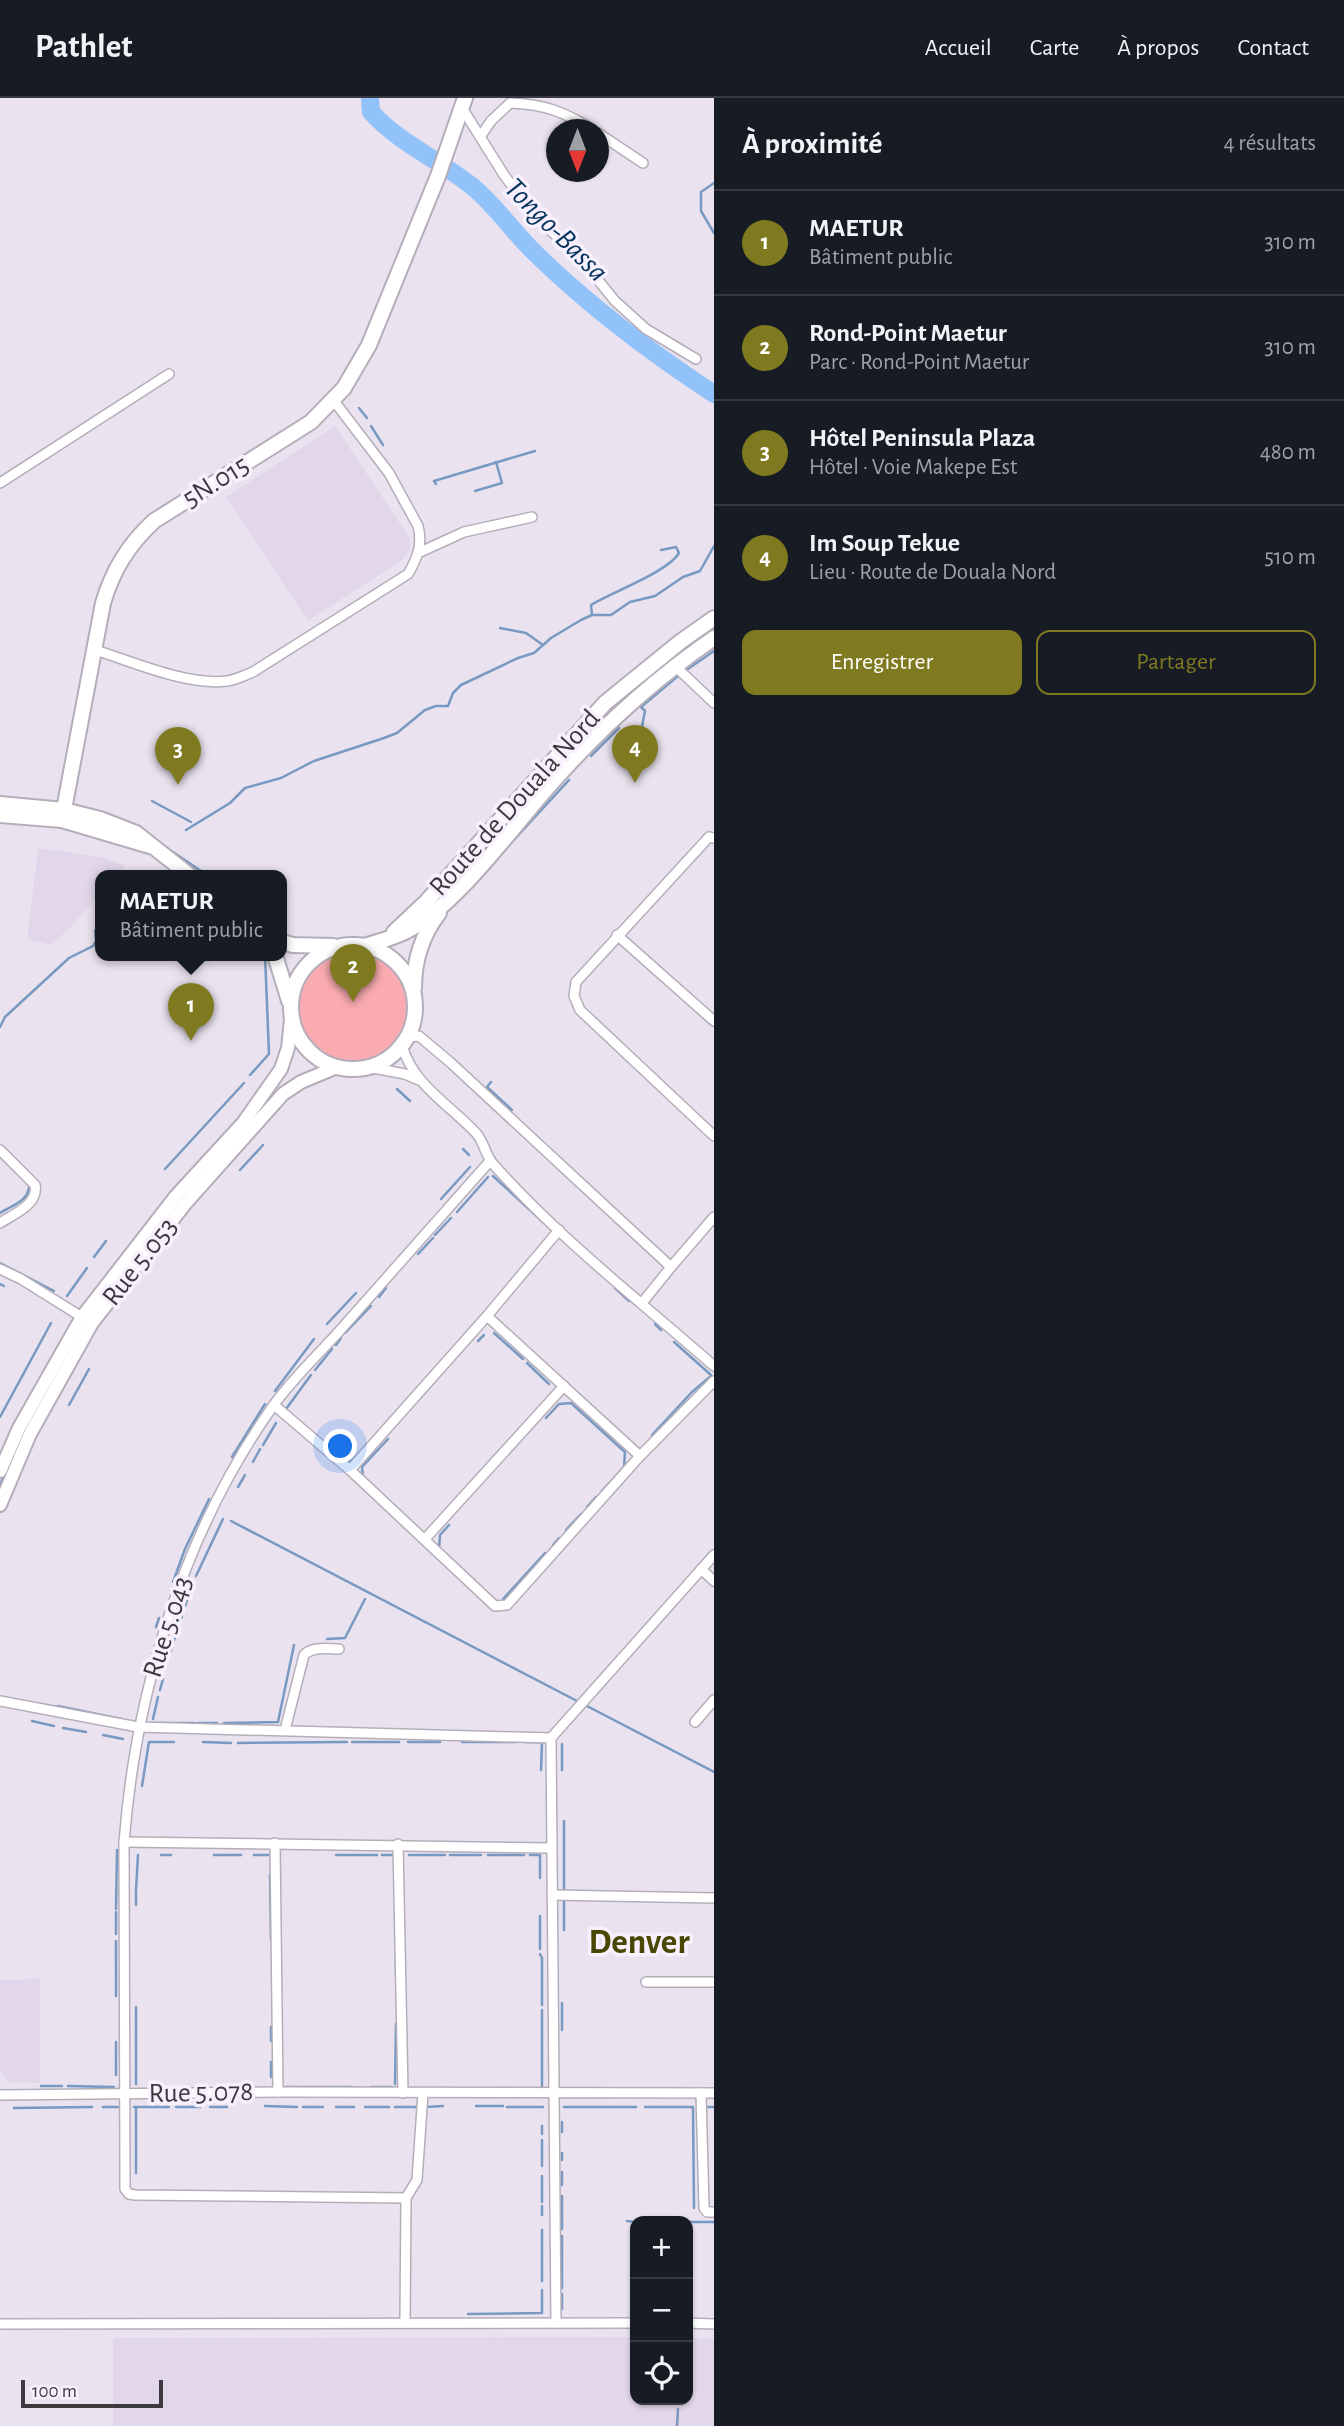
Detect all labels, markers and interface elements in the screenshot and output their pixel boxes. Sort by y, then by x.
text: Pathlet [35,31,133,64]
text: Accueil [925,36,992,60]
text: Carte [1030,36,1079,60]
text: À propos [1117,36,1199,60]
text: Contact [1237,36,1309,60]
north arrow [546,119,609,182]
text: À proximité [742,129,882,159]
text: 4 résultats [1223,132,1316,155]
water label: Tongo-Bassa [498,172,614,288]
text: MAETUR [809,215,904,241]
text: 1 [761,231,769,254]
text: 310 m [1264,231,1316,254]
text: Bâtiment public [809,246,952,269]
text: Rond-Point Maetur [809,320,1007,346]
text: 2 [760,336,770,359]
text: 310 m [1264,336,1316,359]
text: Parc · Rond-Point Maetur [809,351,1029,374]
text: Hôtel Peninsula Plaza [809,425,1035,451]
text: 3 [760,441,770,464]
text: 480 m [1260,441,1316,464]
street label: 5N.015 [178,451,254,513]
text: Hôtel · Voie Makepe Est [809,456,1017,479]
text: Im Soup Tekue [809,530,960,556]
text: 4 [759,546,771,569]
text: 510 m [1264,546,1316,569]
text: Lieu · Route de Douala Nord [809,561,1056,584]
button: Enregistrer [742,630,1022,695]
button: Partager [1036,630,1316,695]
street label: Route de Douala Nord [424,705,606,901]
pin: 4 [612,725,658,783]
pin: 3 [155,727,201,785]
popup [95,870,287,961]
text: MAETUR [119,888,214,914]
text: Bâtiment public [119,919,263,942]
pin: 2 [330,944,376,1002]
pin: 1 [168,983,214,1041]
street label: Rue 5.053 [97,1213,183,1311]
your location [323,1429,357,1463]
street label: Rue 5.043 [139,1573,197,1681]
district label: Denver [588,1925,690,1960]
street label: Rue 5.078 [148,2078,254,2108]
map controls [630,2216,693,2405]
button: + [630,2216,693,2279]
button: − [630,2279,693,2342]
button: locate [630,2342,693,2405]
scale bar [21,2377,163,2409]
text: 100 m [32,2382,77,2401]

